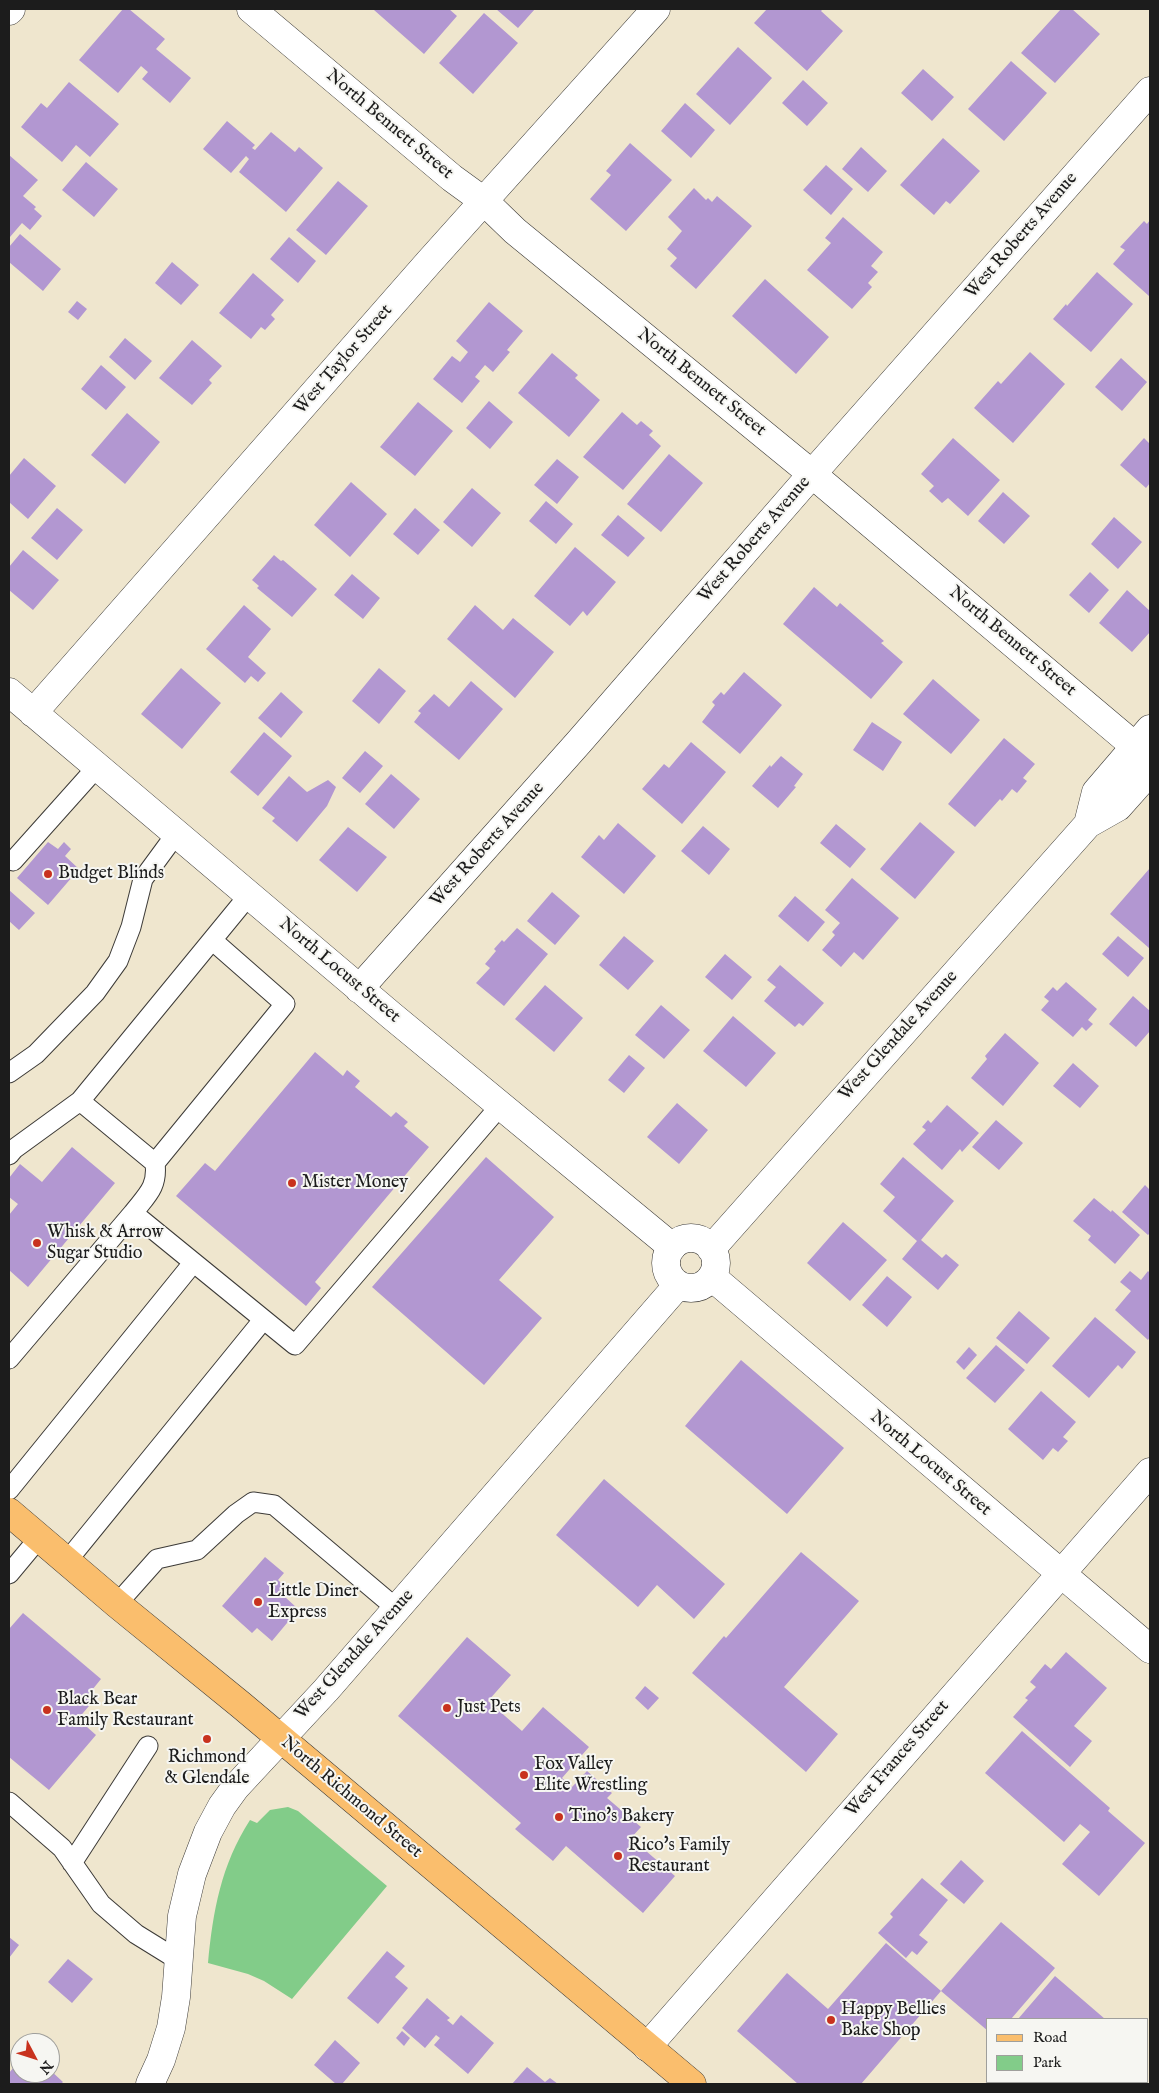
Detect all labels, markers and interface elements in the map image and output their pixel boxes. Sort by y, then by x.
street label: North Bennett Street [321,65,457,185]
street label: West Roberts Avenue [961,168,1083,304]
street label: West Taylor Street [290,301,398,419]
street label: North Bennett Street [632,324,770,442]
street label: West Roberts Avenue [694,472,816,608]
street label: North Bennett Street [944,582,1080,702]
street label: West Roberts Avenue [426,778,550,912]
place label: Budget Blinds [58,863,164,885]
marker: Budget Blinds [42,868,54,880]
street label: North Locust Street [274,914,404,1028]
street label: West Glendale Avenue [835,967,963,1105]
place label: Mister Money [302,1172,408,1194]
marker: Mister Money [286,1177,298,1189]
place label: Whisk & Arrow Sugar Studio [47,1222,163,1264]
marker: Whisk & Arrow Sugar Studio [31,1237,43,1249]
street label: North Locust Street [865,1407,995,1521]
place label: Little Diner Express [268,1581,359,1624]
street label: West Glendale Avenue [291,1586,419,1724]
marker: Little Diner Express [252,1596,264,1608]
place label: Black Bear Family Restaurant [57,1689,194,1732]
street label: West Frances Street [842,1696,954,1822]
place label: Just Pets [457,1697,521,1719]
marker: Just Pets [441,1702,453,1714]
marker: Black Bear Family Restaurant [41,1704,53,1716]
marker: Richmond & Glendale [201,1733,213,1745]
street label: North Richmond Street [276,1733,426,1863]
place label: Richmond & Glendale [165,1747,249,1790]
place label: Fox Valley Elite Wrestling [534,1754,647,1796]
marker: Fox Valley Elite Wrestling [518,1769,530,1781]
place label: Tino's Bakery [569,1806,674,1828]
marker: Tino's Bakery [553,1811,565,1823]
place label: Rico's Family Restaurant [628,1835,730,1878]
marker: Rico's Family Restaurant [612,1850,624,1862]
place label: Happy Bellies Bake Shop [841,1999,946,2042]
marker: Happy Bellies Bake Shop [825,2014,837,2026]
legend [986,2018,1149,2083]
text: Road [1033,2028,1067,2047]
north arrow [10,2033,60,2083]
text: Park [1033,2053,1062,2072]
text: N [35,2057,57,2077]

